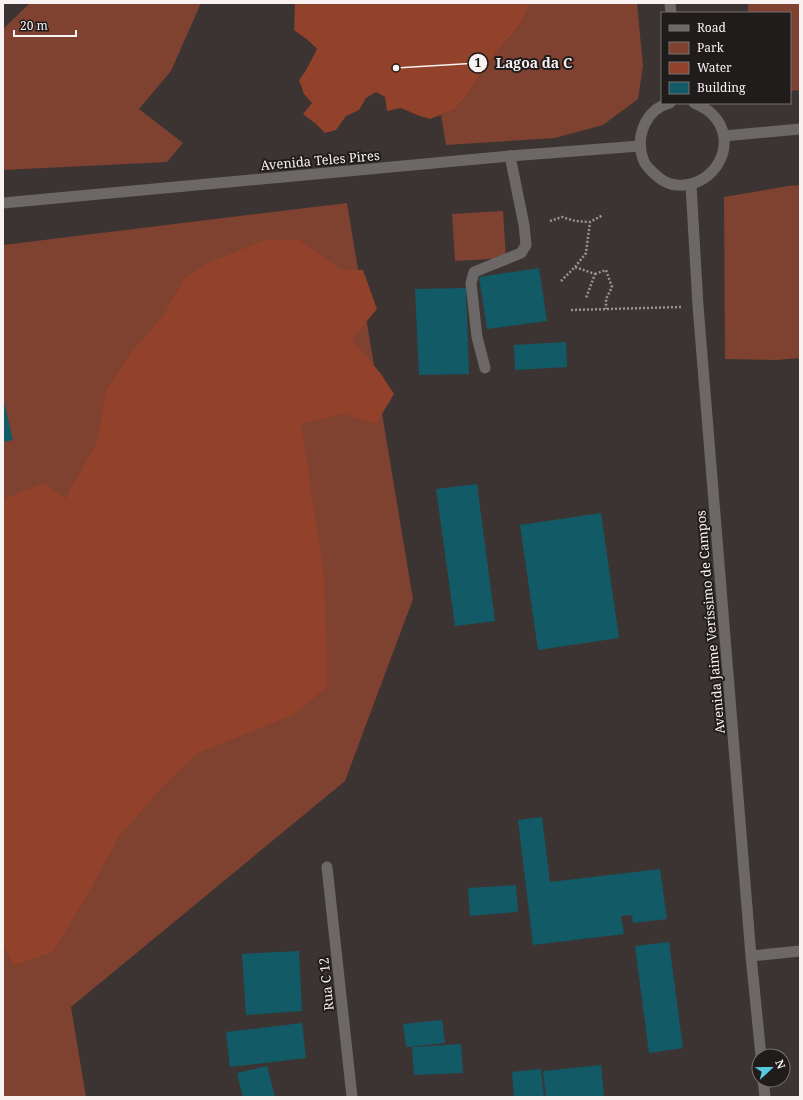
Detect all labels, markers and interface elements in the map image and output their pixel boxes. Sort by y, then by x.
scale bar [14,12,76,38]
legend [661,12,791,104]
text: 20 m [20,17,48,34]
text: Road [697,19,727,36]
text: Park [697,39,725,56]
callout: Lagoa da C [468,50,581,76]
text: Lagoa da C [496,53,572,72]
text: 1 [475,54,482,71]
text: Water [697,59,732,76]
text: Building [697,79,746,96]
street label: Avenida Teles Pires [260,146,380,174]
street label: Avenida Jaime Veríssimo de Campos [691,509,729,735]
street label: Rua C 12 [314,957,338,1011]
north arrow [751,1048,791,1088]
text: N [772,1057,789,1071]

